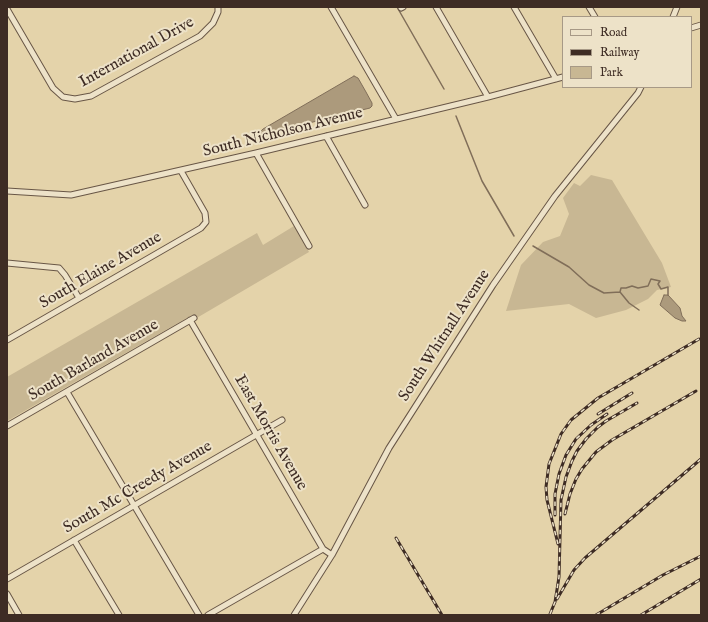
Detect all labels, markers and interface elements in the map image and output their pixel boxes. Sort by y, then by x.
street label: International Drive [76,13,198,93]
legend [562,16,692,88]
text: Road [600,25,627,40]
text: Railway [600,45,639,60]
text: Park [600,65,623,80]
street label: South Nicholson Avenue [201,104,365,162]
street label: South Elaine Avenue [37,228,165,314]
street label: South Whitnall Avenue [395,266,495,406]
street label: South Barland Avenue [26,316,162,406]
street label: East Morris Avenue [229,372,311,494]
street label: South Mc Creedy Avenue [60,438,216,538]

